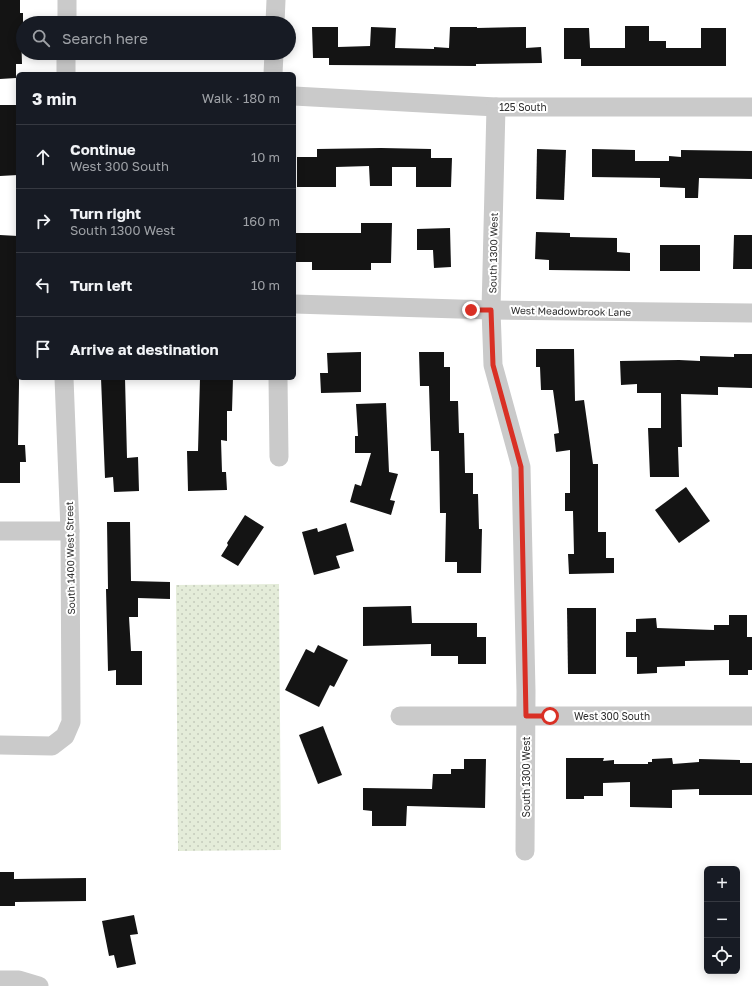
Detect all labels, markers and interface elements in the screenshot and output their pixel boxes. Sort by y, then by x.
search box [16,16,296,60]
icon: search [30,27,52,49]
text: Search here [62,29,148,47]
text: 3 min [32,88,76,109]
text: Walk · 180 m [202,90,280,106]
street label: 125 South [499,101,547,113]
text: Continue [70,140,136,158]
icon: ahead [32,146,54,168]
text: 10 m [251,149,280,165]
text: West 300 South [70,158,169,174]
text: Turn right [70,204,141,222]
icon: right [32,210,54,232]
street label: South 1300 West [486,212,500,294]
text: 160 m [243,213,280,229]
text: South 1300 West [70,222,175,238]
icon: left [32,274,54,296]
text: Turn left [70,276,132,294]
text: 10 m [251,277,280,293]
route end [462,301,480,319]
street label: West Meadowbrook Lane [511,304,632,318]
icon: arrive [32,338,54,360]
text: Arrive at destination [70,340,219,358]
street label: South 1400 West Street [63,501,77,615]
route start [541,707,559,725]
street label: West 300 South [574,710,650,722]
street label: South 1300 West [520,737,532,818]
map controls [704,866,740,974]
button: + [704,866,740,902]
button: − [704,902,740,938]
button: locate [704,938,740,974]

